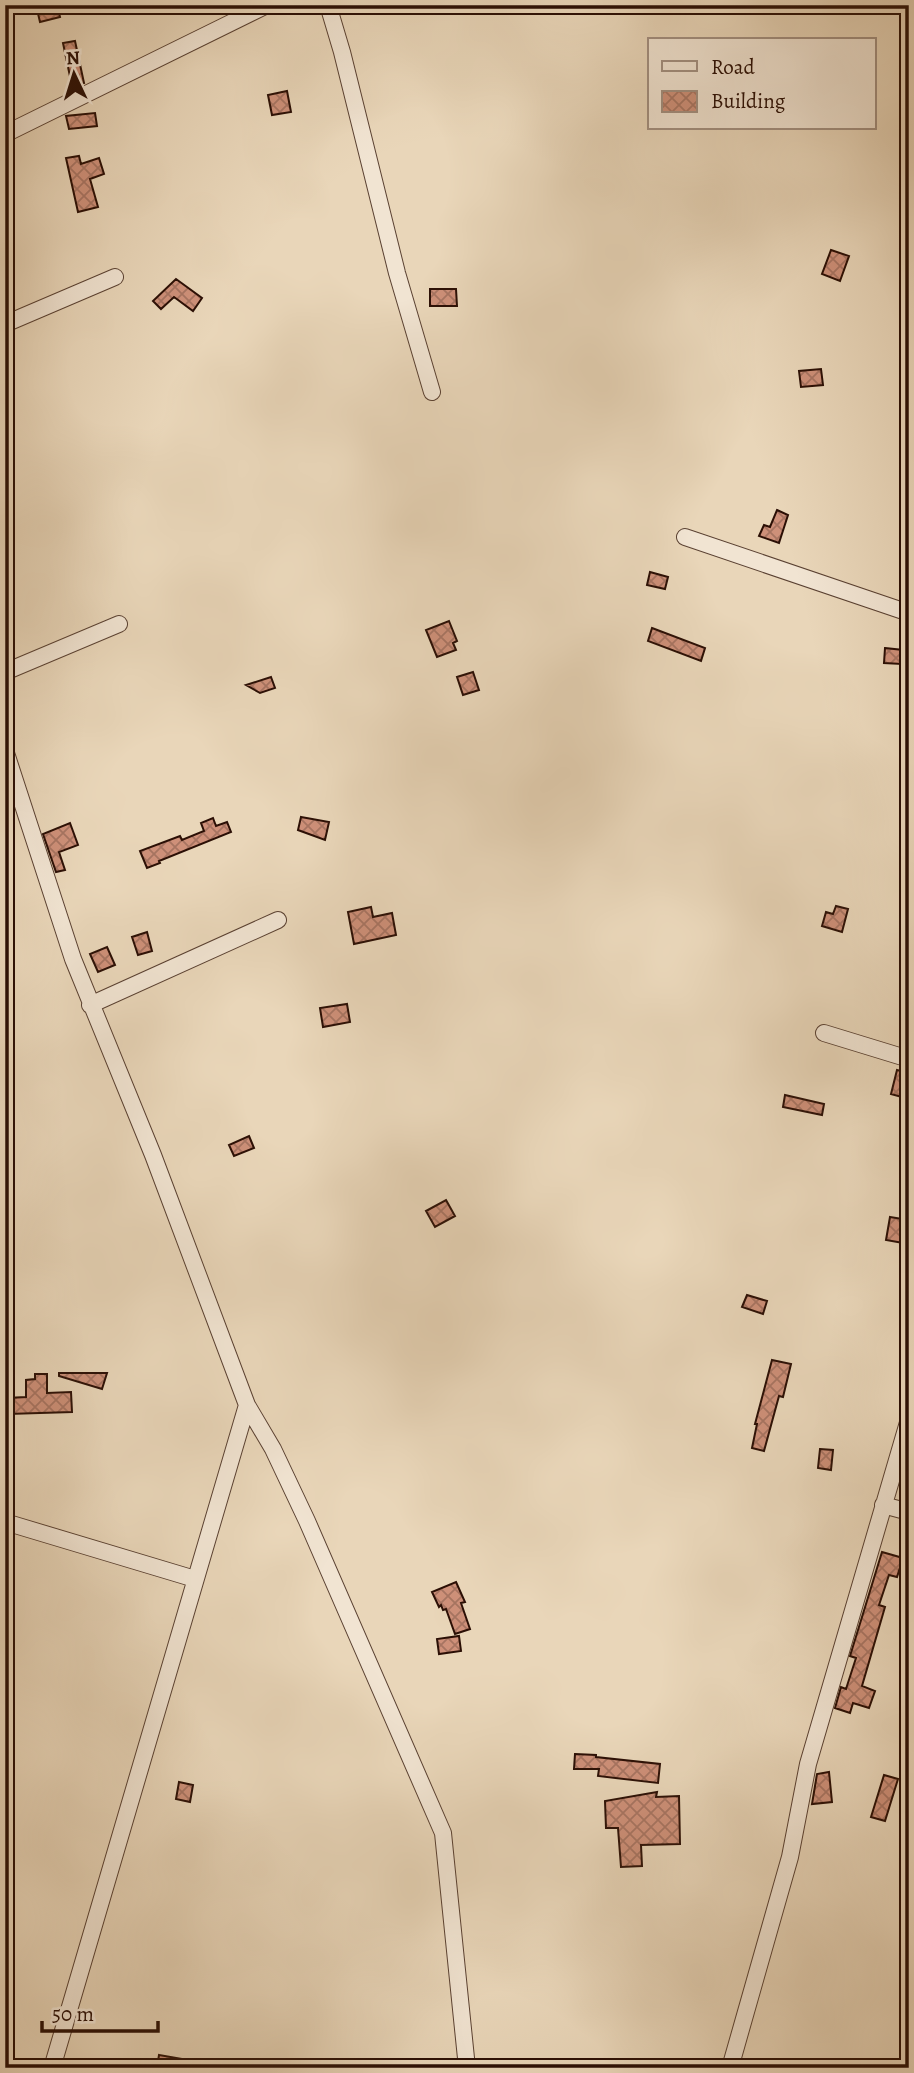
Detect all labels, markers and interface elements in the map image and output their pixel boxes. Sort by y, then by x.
north arrow [38,38,108,108]
legend [648,38,876,130]
text: N [65,45,81,71]
text: Road [711,53,755,81]
text: Building [711,87,786,115]
scale bar [42,1989,158,2033]
text: 50 m [52,2000,94,2028]

